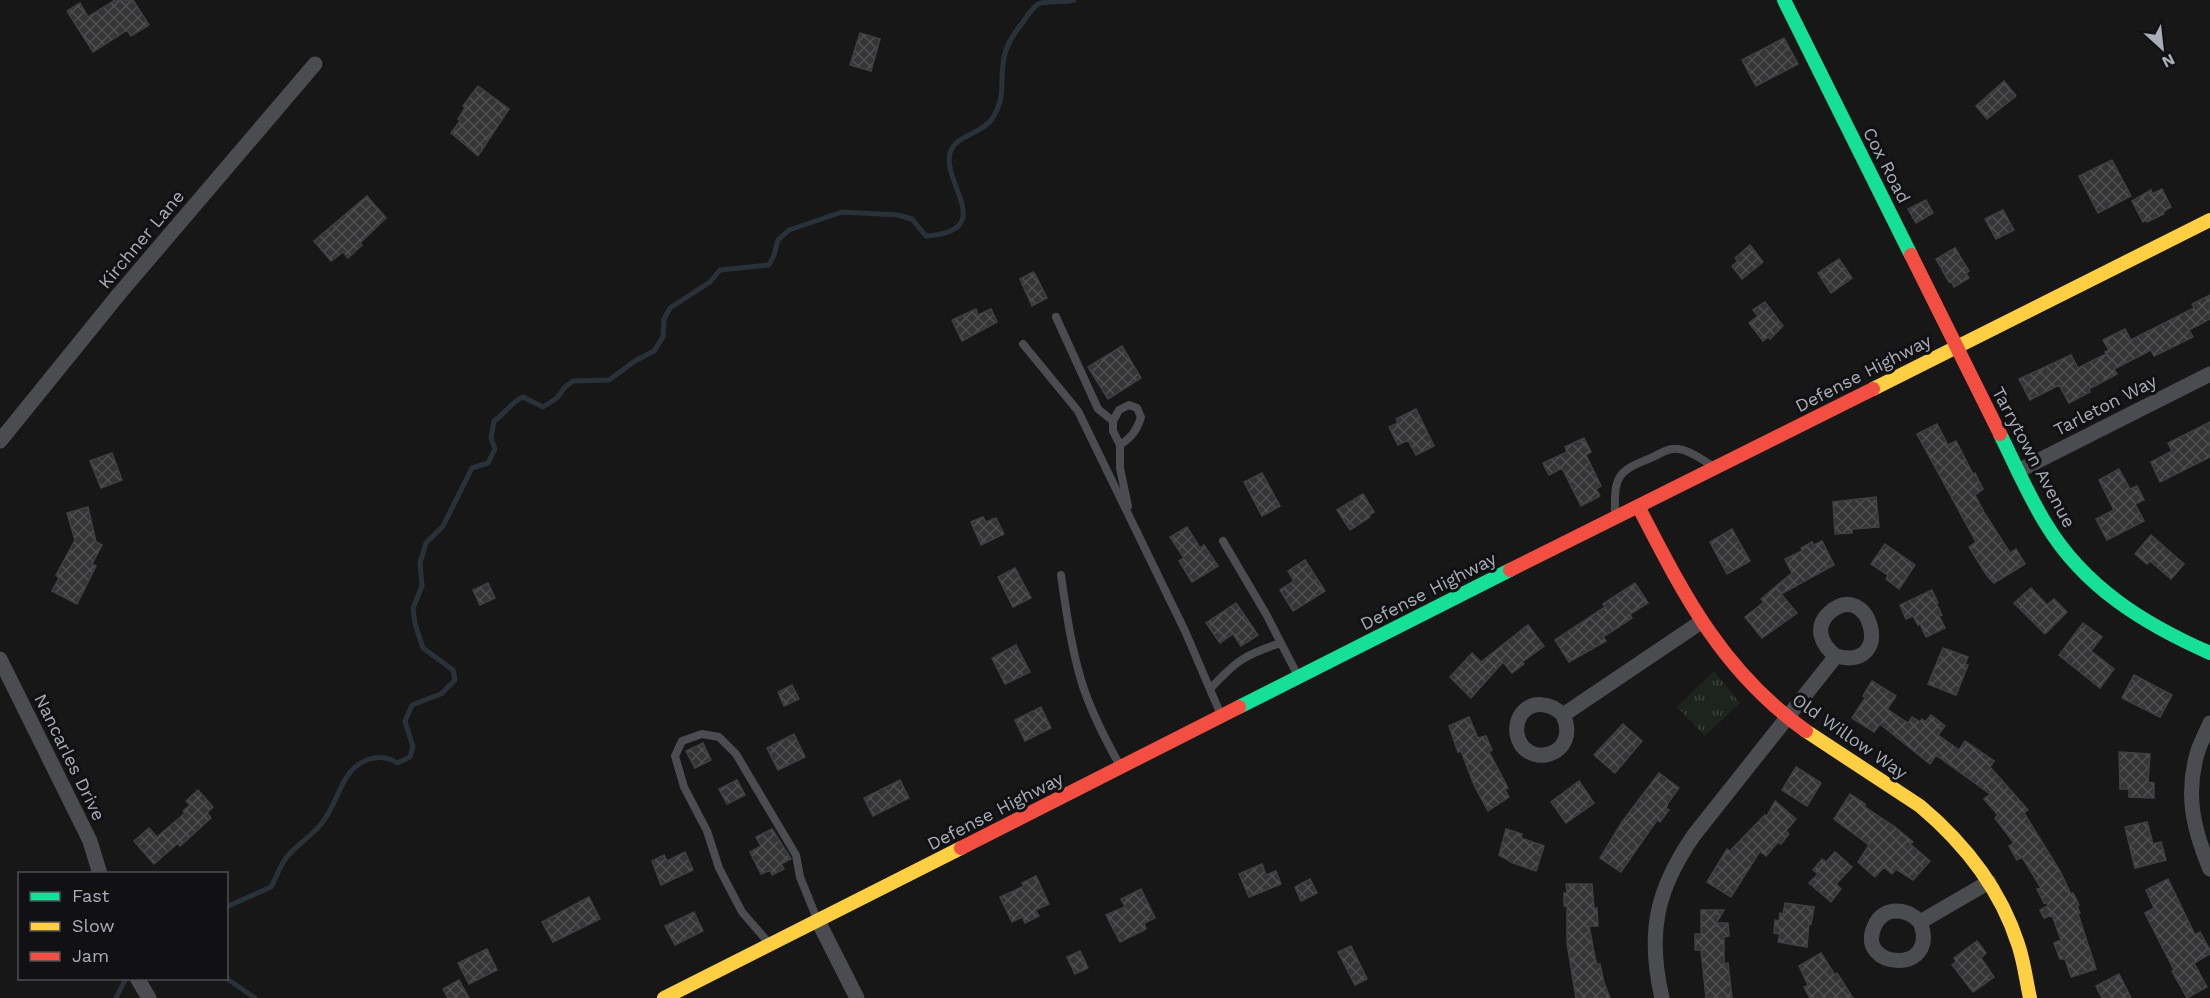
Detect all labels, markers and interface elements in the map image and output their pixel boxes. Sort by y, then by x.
north arrow [2132,18,2192,78]
text: N [2159,50,2178,72]
street label: Cox Road [1859,124,1915,206]
street label: Kirchner Lane [94,186,188,292]
street label: Defense Highway [1791,329,1935,416]
street label: Tarleton Way [2050,370,2161,440]
street label: Tarrytown Avenue [1988,383,2080,531]
street label: Defense Highway [1356,547,1500,634]
street label: Old Willow Way [1788,689,1912,784]
street label: Nancarles Drive [30,690,110,824]
street label: Defense Highway [923,767,1067,854]
legend [18,872,228,980]
text: Fast [72,885,110,906]
text: Slow [72,915,115,936]
text: Jam [72,945,109,966]

